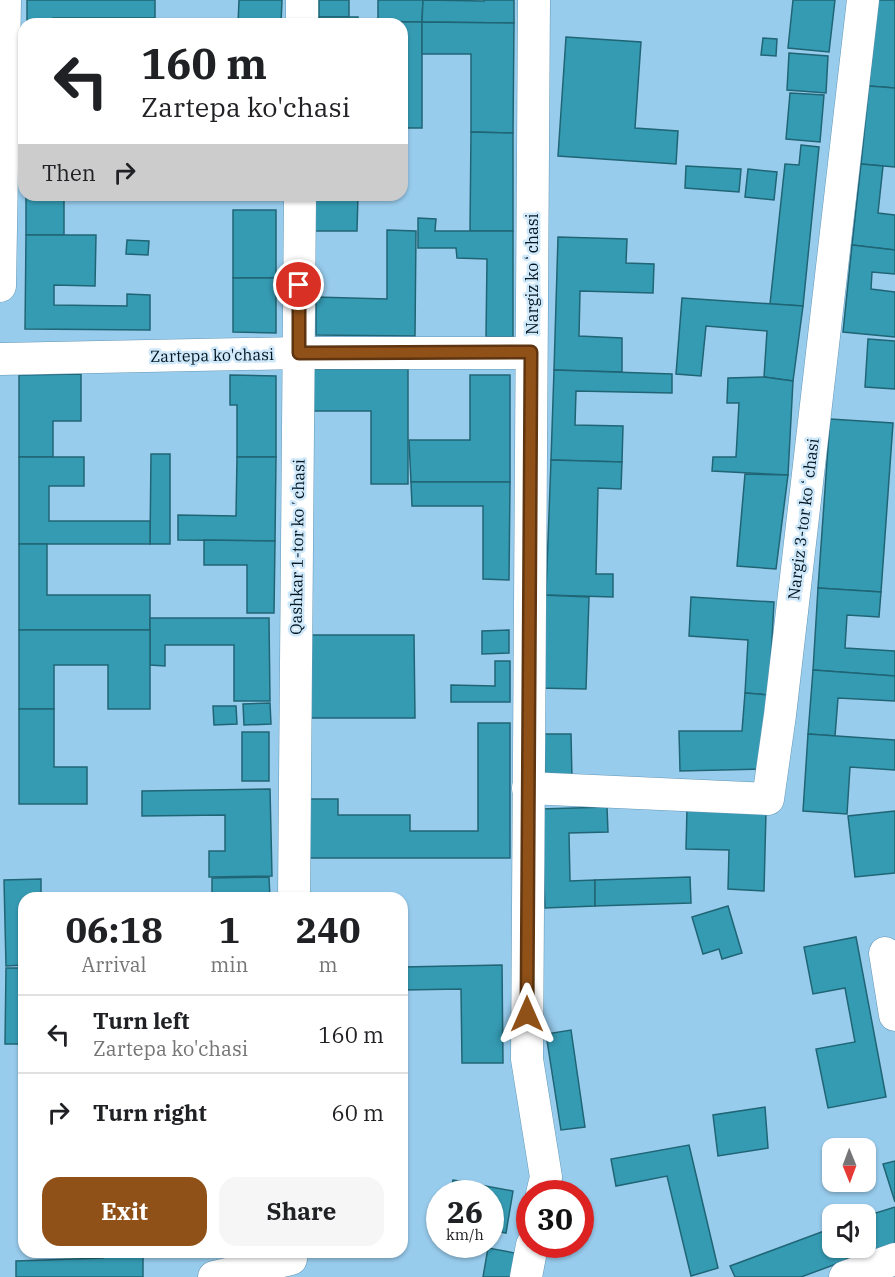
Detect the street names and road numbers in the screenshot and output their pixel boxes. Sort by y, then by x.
street label: Nargiz koʻchasi [522,213,542,335]
street label: Zartepa ko'chasi [150,344,274,366]
street label: Nargiz 3-tor koʻchasi [783,437,823,601]
street label: Qashkar 1-tor koʼchasi [285,459,309,635]

